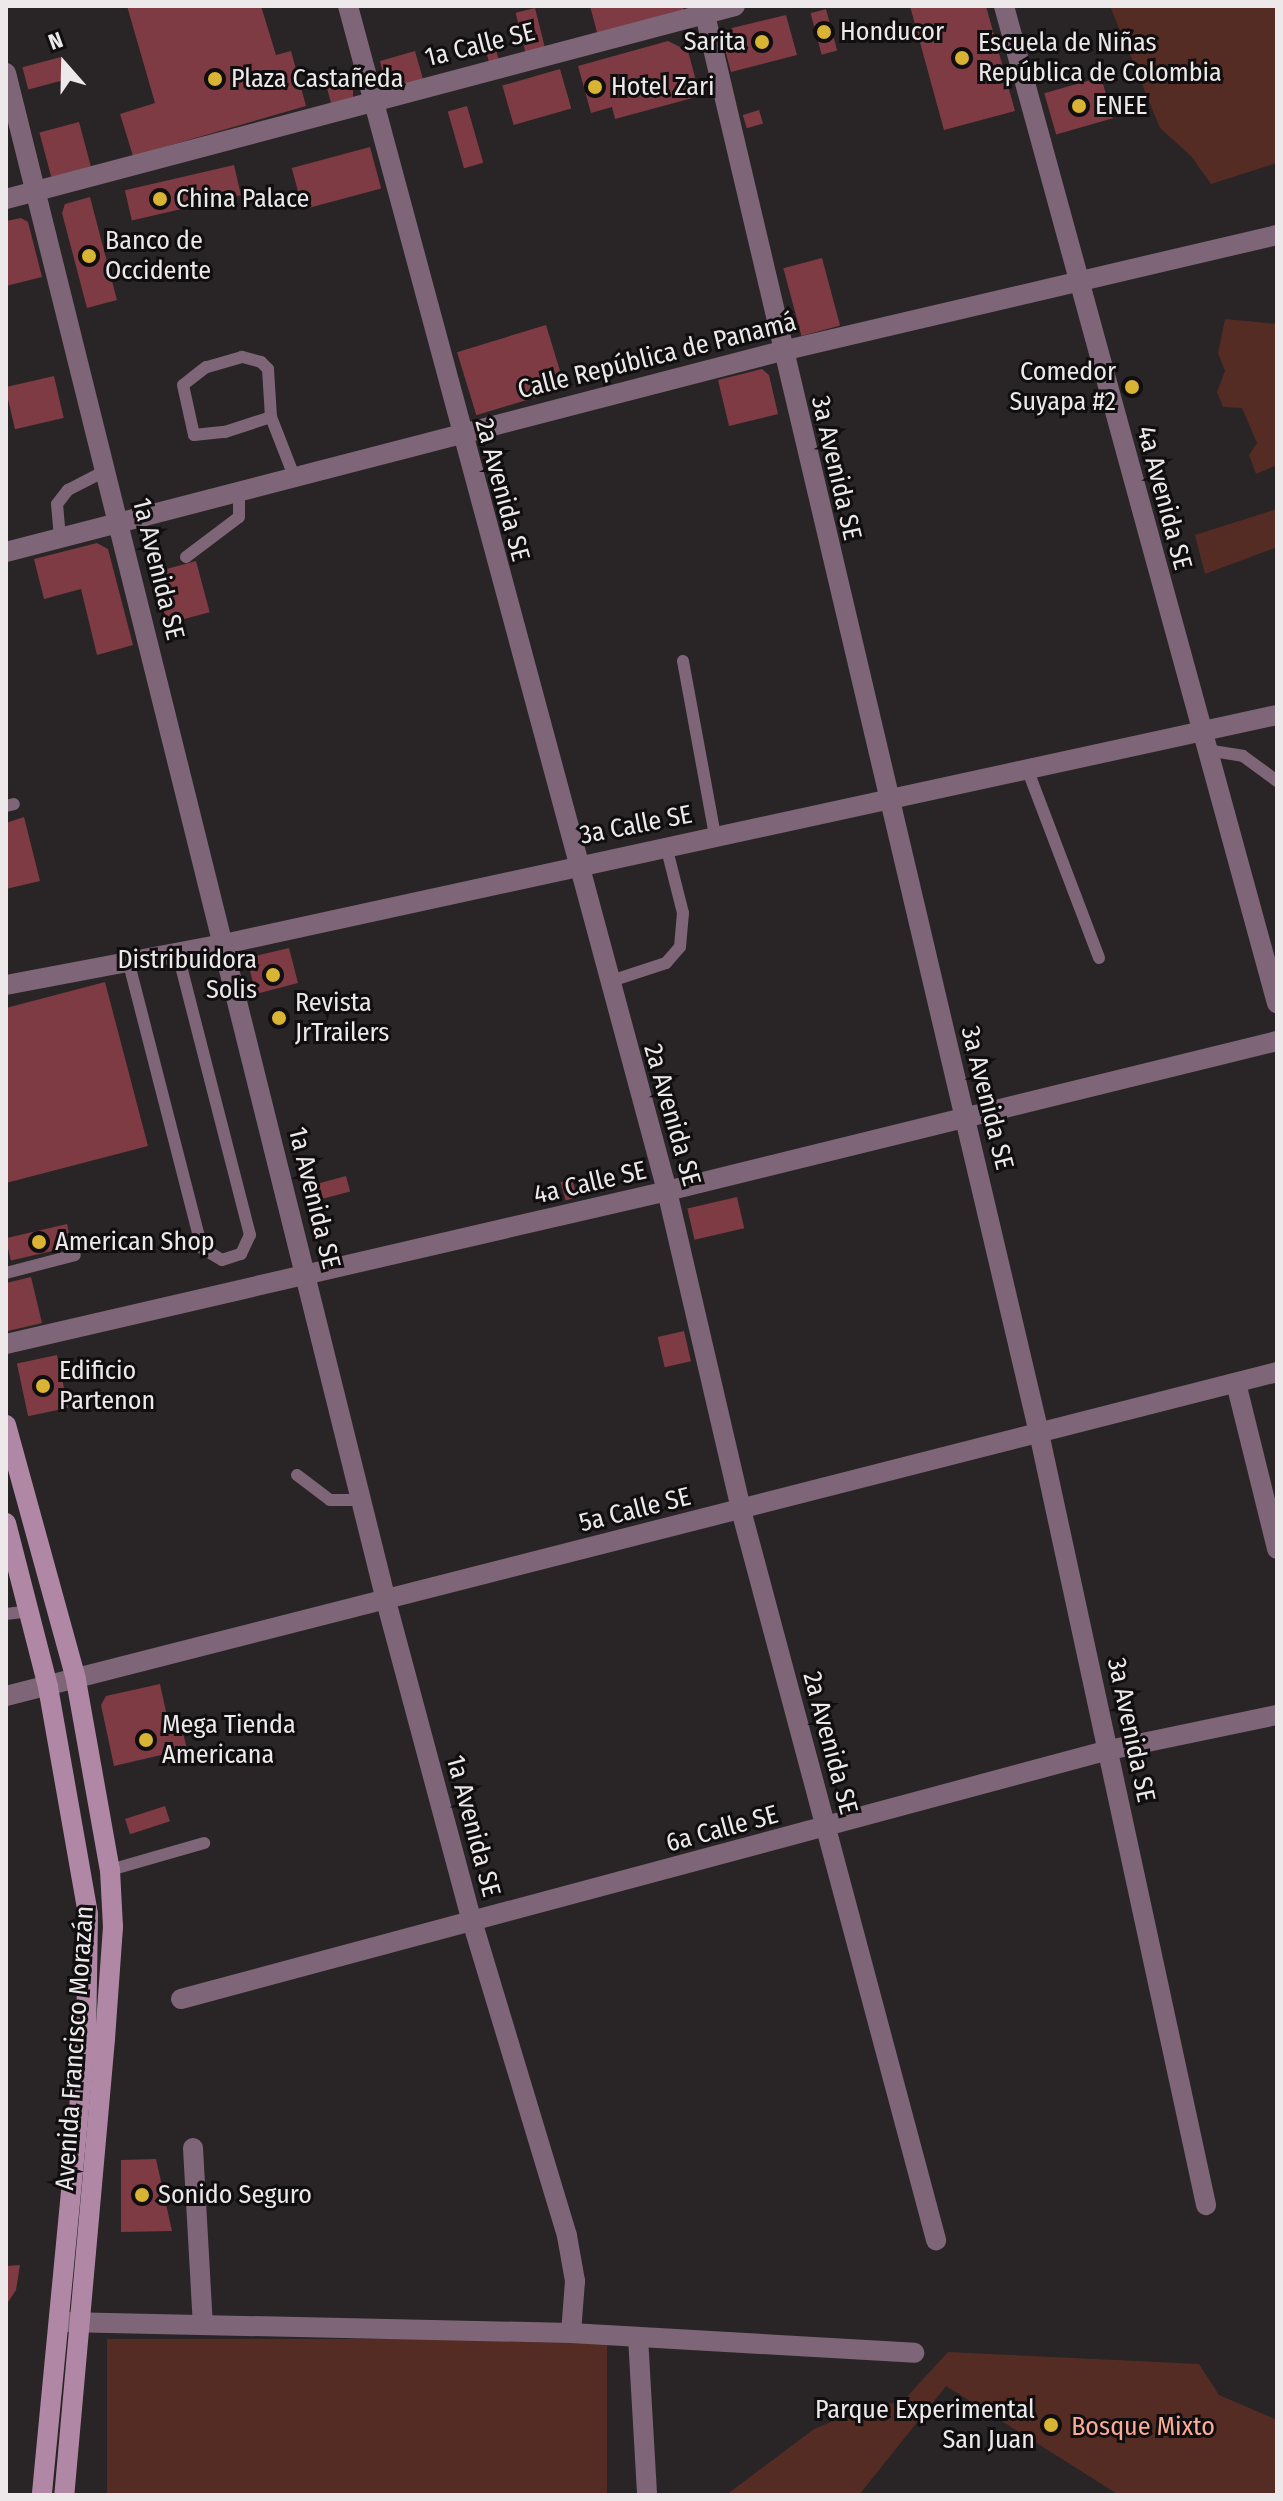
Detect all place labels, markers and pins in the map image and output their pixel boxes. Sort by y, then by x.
place label: Honducor [840,16,944,48]
marker: Honducor [815,23,833,41]
place label: Sarita [684,26,746,58]
place label: Escuela de Niñas República de Colombia [978,27,1222,88]
marker: Sarita [753,33,771,51]
marker: Escuela de Niñas República de Colombia [953,49,971,67]
place label: Plaza Castañeda [231,63,404,95]
marker: Plaza Castañeda [206,70,224,88]
place label: Hotel Zari [611,71,715,103]
marker: Hotel Zari [586,78,604,96]
place label: ENEE [1095,90,1147,122]
marker: ENEE [1070,97,1088,115]
place label: China Palace [176,183,309,215]
marker: China Palace [151,190,169,208]
place label: Banco de Occidente [105,225,211,286]
marker: Banco de Occidente [80,247,98,265]
place label: Comedor Suyapa #2 [1010,356,1116,418]
marker: Comedor Suyapa #2 [1123,378,1141,396]
place label: Distribuidora Solis [118,944,257,1006]
marker: Distribuidora Solis [264,966,282,984]
place label: Revista JrTrailers [295,987,389,1048]
marker: Revista JrTrailers [270,1009,288,1027]
place label: American Shop [55,1226,215,1258]
marker: American Shop [30,1233,48,1251]
place label: Edificio Partenon [59,1355,155,1416]
marker: Edificio Partenon [34,1377,52,1395]
place label: Mega Tienda Americana [162,1709,296,1770]
marker: Mega Tienda Americana [137,1731,155,1749]
place label: Sonido Seguro [158,2179,312,2211]
marker: Sonido Seguro [133,2186,151,2204]
place label: Parque Experimental San Juan [815,2394,1035,2456]
marker: Parque Experimental San Juan [1042,2416,1060,2434]

